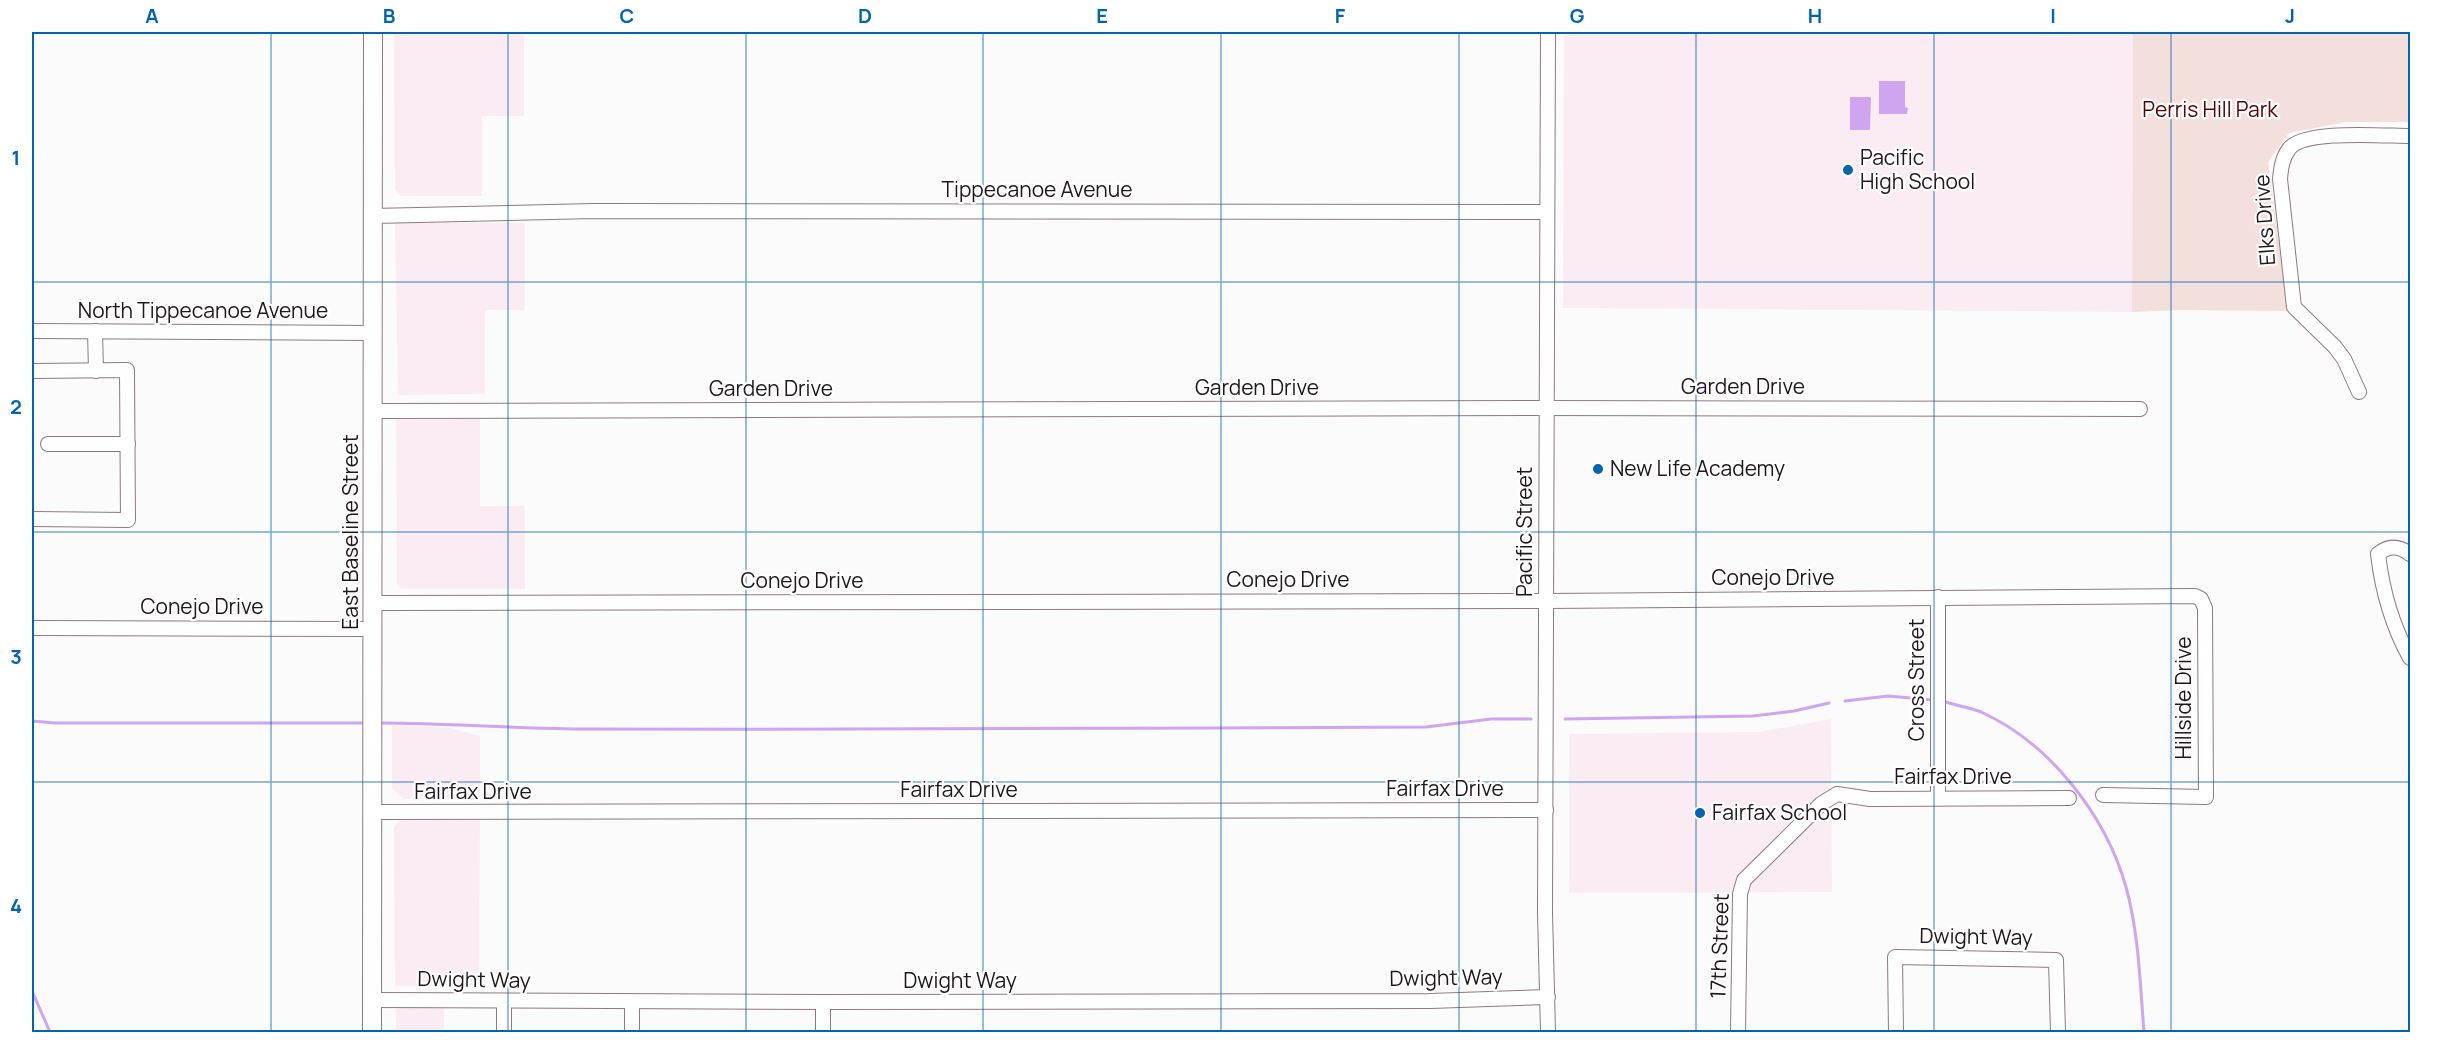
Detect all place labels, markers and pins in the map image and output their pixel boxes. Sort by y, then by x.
place label: Pacific High School [1860,143,1975,195]
marker: Pacific High School [1841,163,1855,177]
place label: New Life Academy [1610,454,1785,482]
marker: New Life Academy [1591,462,1605,476]
place label: Fairfax School [1712,798,1847,826]
marker: Fairfax School [1693,806,1707,820]

